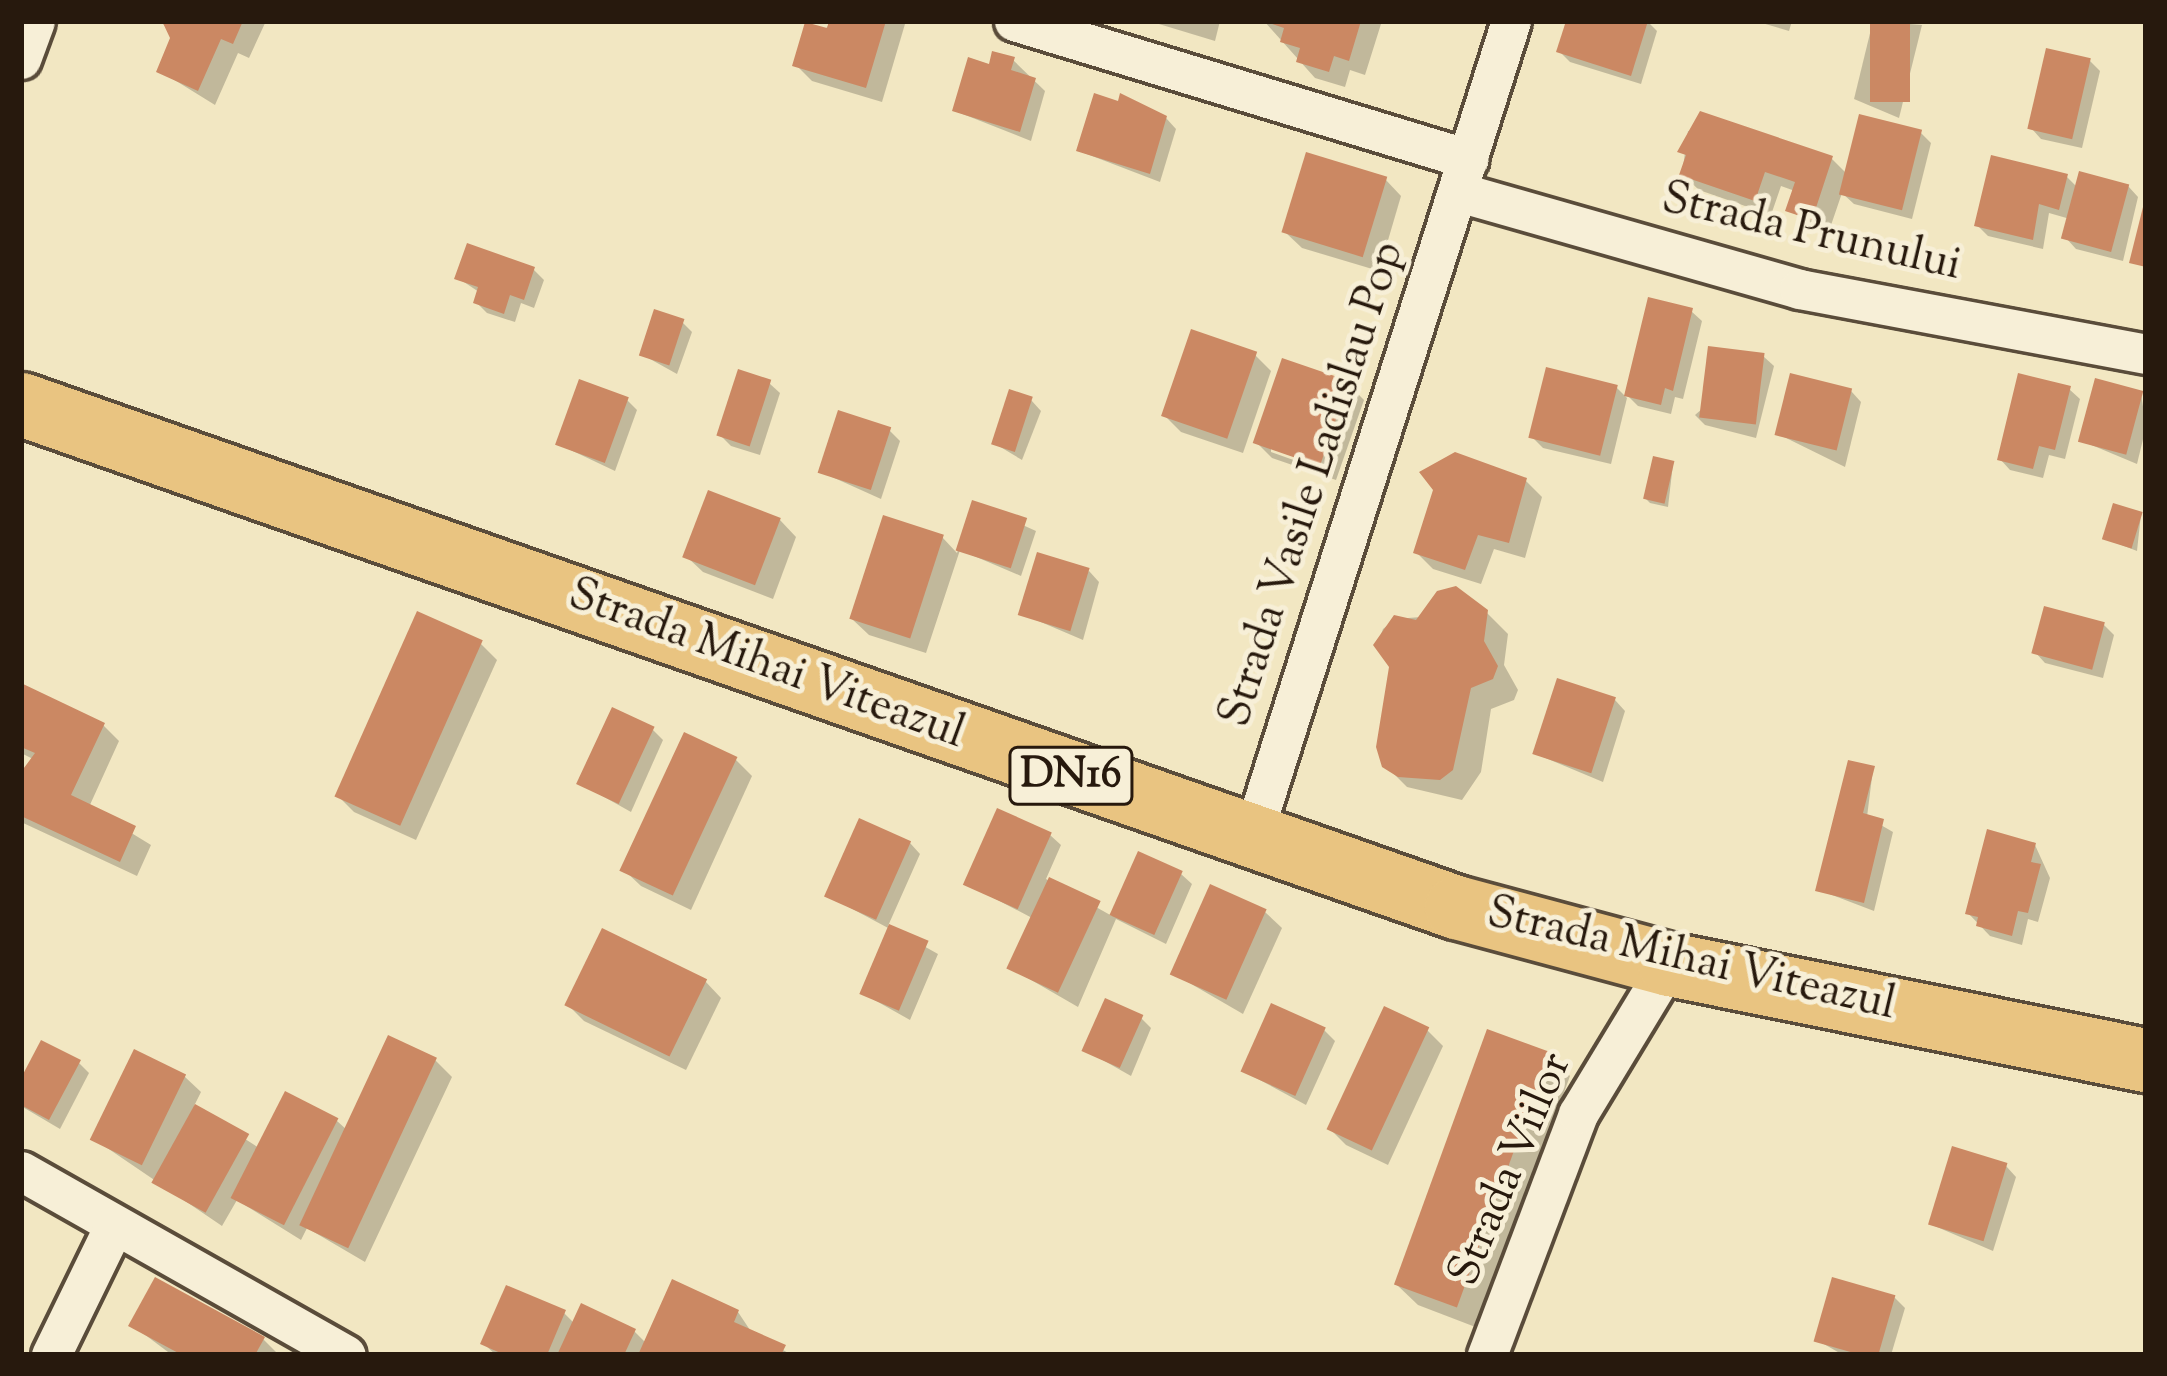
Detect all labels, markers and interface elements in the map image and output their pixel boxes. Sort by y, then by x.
street label: Strada Prunului [1656,173,1966,295]
street label: Strada Vasile Ladislau Pop [1210,236,1418,734]
street label: Strada Mihai Viteazul [561,569,971,763]
road number: DN16 [1008,740,1134,812]
street label: Strada Mihai Viteazul [1482,888,1900,1034]
street label: Strada Viilor [1439,1045,1585,1295]

